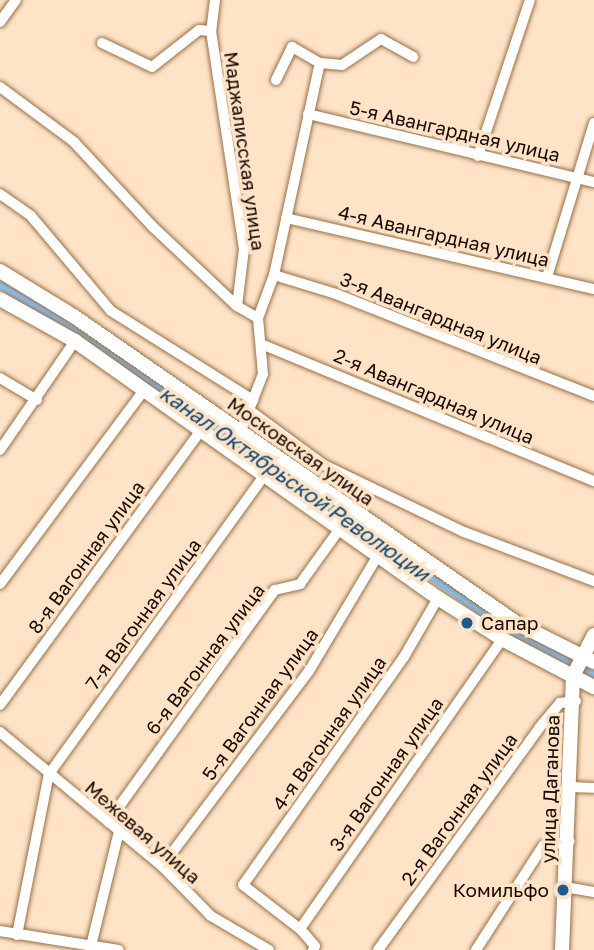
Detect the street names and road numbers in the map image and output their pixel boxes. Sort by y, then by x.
street label: Маджалисская улица [220,50,270,252]
street label: 5-я Авангардная улица [348,96,562,166]
street label: 4-я Авангардная улица [336,201,552,271]
street label: 3-я Авангардная улица [337,267,545,369]
street label: 2-я Авангардная улица [330,343,538,449]
street label: Московская улица [223,392,379,510]
street label: 8-я Вагонная улица [23,476,149,638]
street label: 7-я Вагонная улица [80,534,206,694]
street label: 6-я Вагонная улица [141,579,269,739]
street label: 5-я Вагонная улица [197,624,323,784]
street label: 4-я Вагонная улица [267,652,391,814]
street label: 3-я Вагонная улица [324,693,448,855]
street label: улица Даганова [536,714,564,864]
street label: 2-я Вагонная улица [396,729,522,889]
street label: Межевая улица [81,776,205,888]

